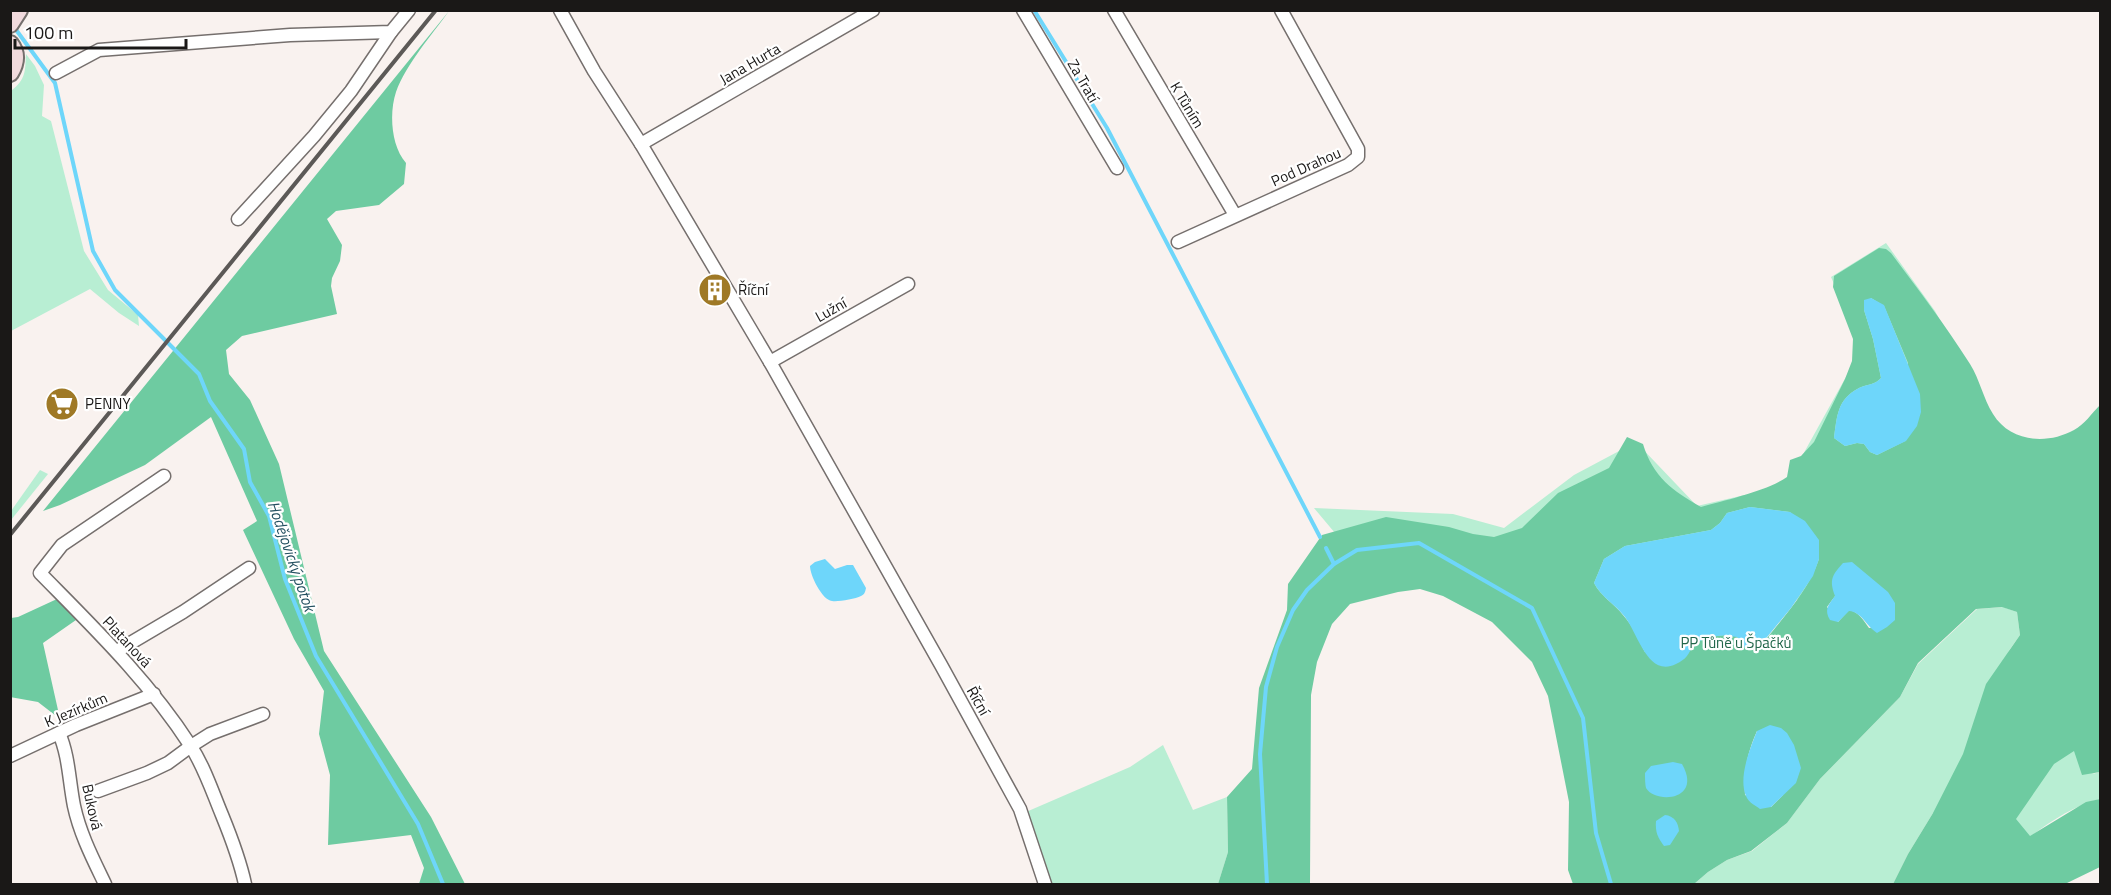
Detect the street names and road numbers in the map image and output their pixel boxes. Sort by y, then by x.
street label: Jana Hurta [715,37,785,90]
street label: Za Tratí [1062,55,1106,108]
street label: K Tůním [1165,77,1210,132]
street label: Pod Drahou [1267,141,1344,192]
street label: Lužní [811,291,852,328]
street label: Platanová [97,611,158,673]
street label: Říční [961,682,997,721]
street label: K Jezírkům [41,686,111,733]
street label: Buková [76,782,109,833]

